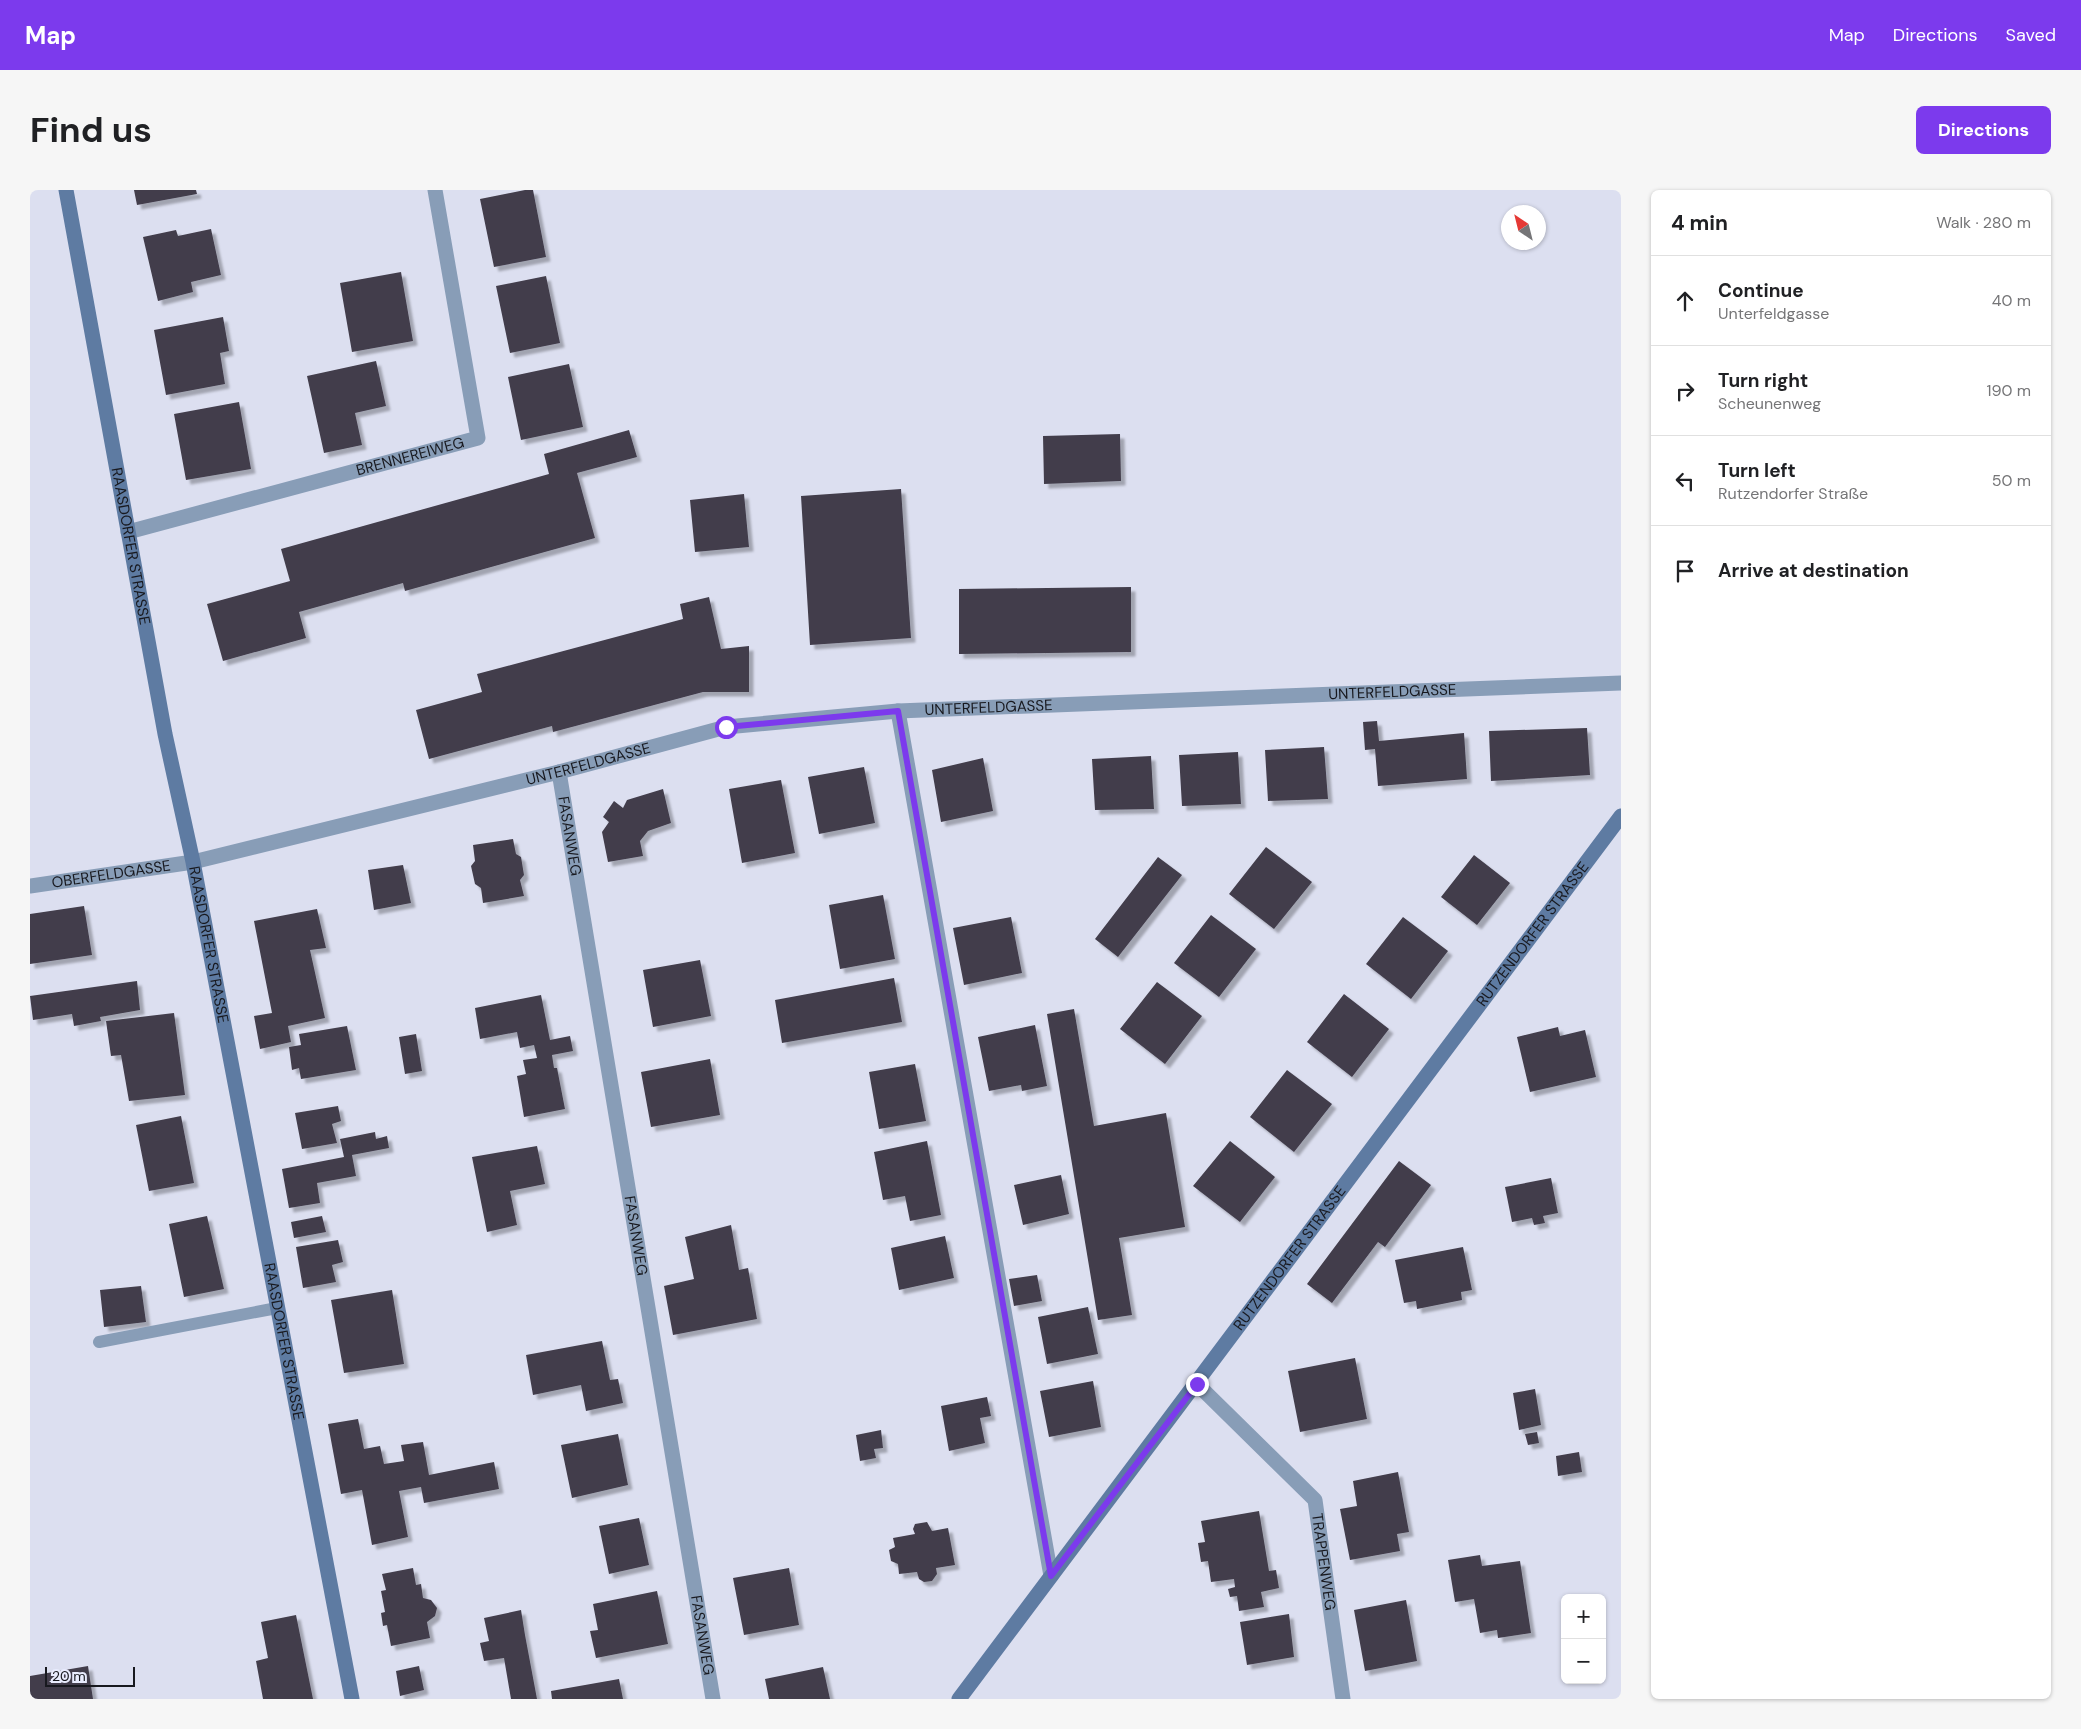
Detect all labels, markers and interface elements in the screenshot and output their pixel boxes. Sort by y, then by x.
text: Map [25,20,76,51]
text: Map [1829,23,1865,47]
text: Directions [1893,23,1978,47]
text: Saved [2006,23,2056,47]
button: Directions [1916,106,2051,154]
text: Find us [30,107,152,153]
north arrow [1501,205,1546,250]
text: 4 min [1671,209,1728,237]
text: Walk · 280 m [1936,212,2031,233]
text: Continue [1718,278,1804,303]
icon: ahead [1671,287,1699,315]
text: 40 m [1992,290,2031,311]
text: Unterfeldgasse [1718,303,1829,324]
text: Turn right [1718,368,1808,393]
icon: right [1671,377,1699,405]
text: 190 m [1987,380,2031,401]
text: Scheunenweg [1718,393,1821,414]
street label: BRENNEREIWEG [354,432,466,480]
text: Turn left [1718,458,1796,483]
street label: RAASDORFER STRASSE [107,466,155,626]
icon: left [1671,467,1699,495]
text: 50 m [1992,470,2031,491]
text: Rutzendorfer Straße [1718,483,1868,504]
icon: arrive [1671,557,1699,585]
text: Arrive at destination [1718,558,1909,583]
street label: UNTERFELDGASSE [1328,679,1457,704]
street label: UNTERFELDGASSE [924,695,1053,720]
route start [715,716,738,739]
street label: UNTERFELDGASSE [524,738,653,790]
street label: FASANWEG [553,795,586,877]
street label: OBERFELDGASSE [50,855,172,893]
street label: RUTZENDORFER STRASSE [1472,858,1593,1011]
street label: RAASDORFER STRASSE [184,864,233,1025]
street label: RUTZENDORFER STRASSE [1229,1182,1350,1335]
street label: FASANWEG [620,1194,652,1277]
street label: RAASDORFER STRASSE [259,1261,309,1422]
route end [1186,1373,1209,1396]
street label: TRAPPENWEG [1307,1512,1340,1612]
street label: FASANWEG [686,1594,719,1676]
map controls [1561,1594,1606,1684]
button: + [1561,1594,1606,1639]
button: − [1561,1639,1606,1684]
scale bar [45,1664,135,1687]
text: 20 m [52,1667,86,1685]

